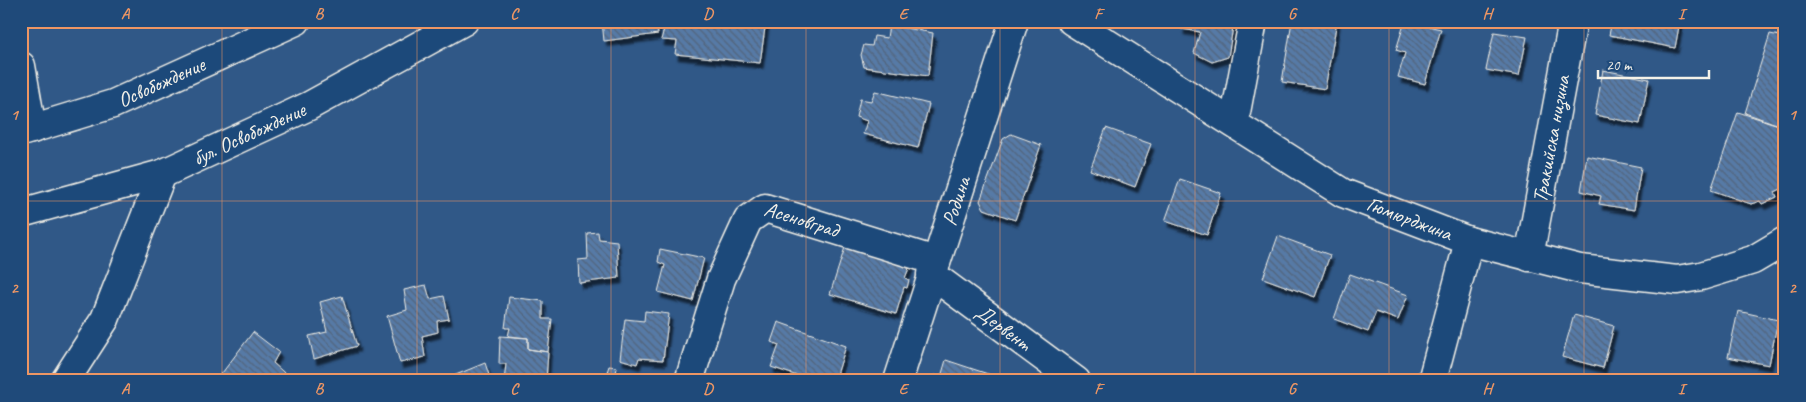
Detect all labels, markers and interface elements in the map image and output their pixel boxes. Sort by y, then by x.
text: A [121,4,131,24]
text: B [315,4,325,24]
text: C [510,4,520,24]
text: D [703,4,714,24]
text: E [899,4,910,24]
text: F [1094,4,1105,24]
text: G [1288,4,1298,24]
text: H [1482,4,1494,24]
text: I [1678,4,1688,24]
scale bar [1598,48,1710,80]
street label: Освобождение [113,51,210,113]
text: 20 m [1606,56,1633,75]
street label: Тракийска низина [1526,71,1576,205]
street label: бул. Освобождение [188,96,311,171]
text: 1 [10,105,19,125]
text: 1 [1788,105,1797,125]
street label: Родина [936,171,977,229]
street label: Гюмюрджина [1363,190,1457,247]
street label: Асеновград [761,196,844,244]
text: 2 [10,278,19,298]
text: 2 [1788,278,1797,298]
street label: Дервент [971,298,1037,357]
text: A [121,379,131,399]
text: B [315,379,325,399]
text: C [510,379,520,399]
text: D [703,379,714,399]
text: E [899,379,910,399]
text: F [1094,379,1105,399]
text: G [1288,379,1298,399]
text: H [1482,379,1494,399]
text: I [1678,379,1688,399]

